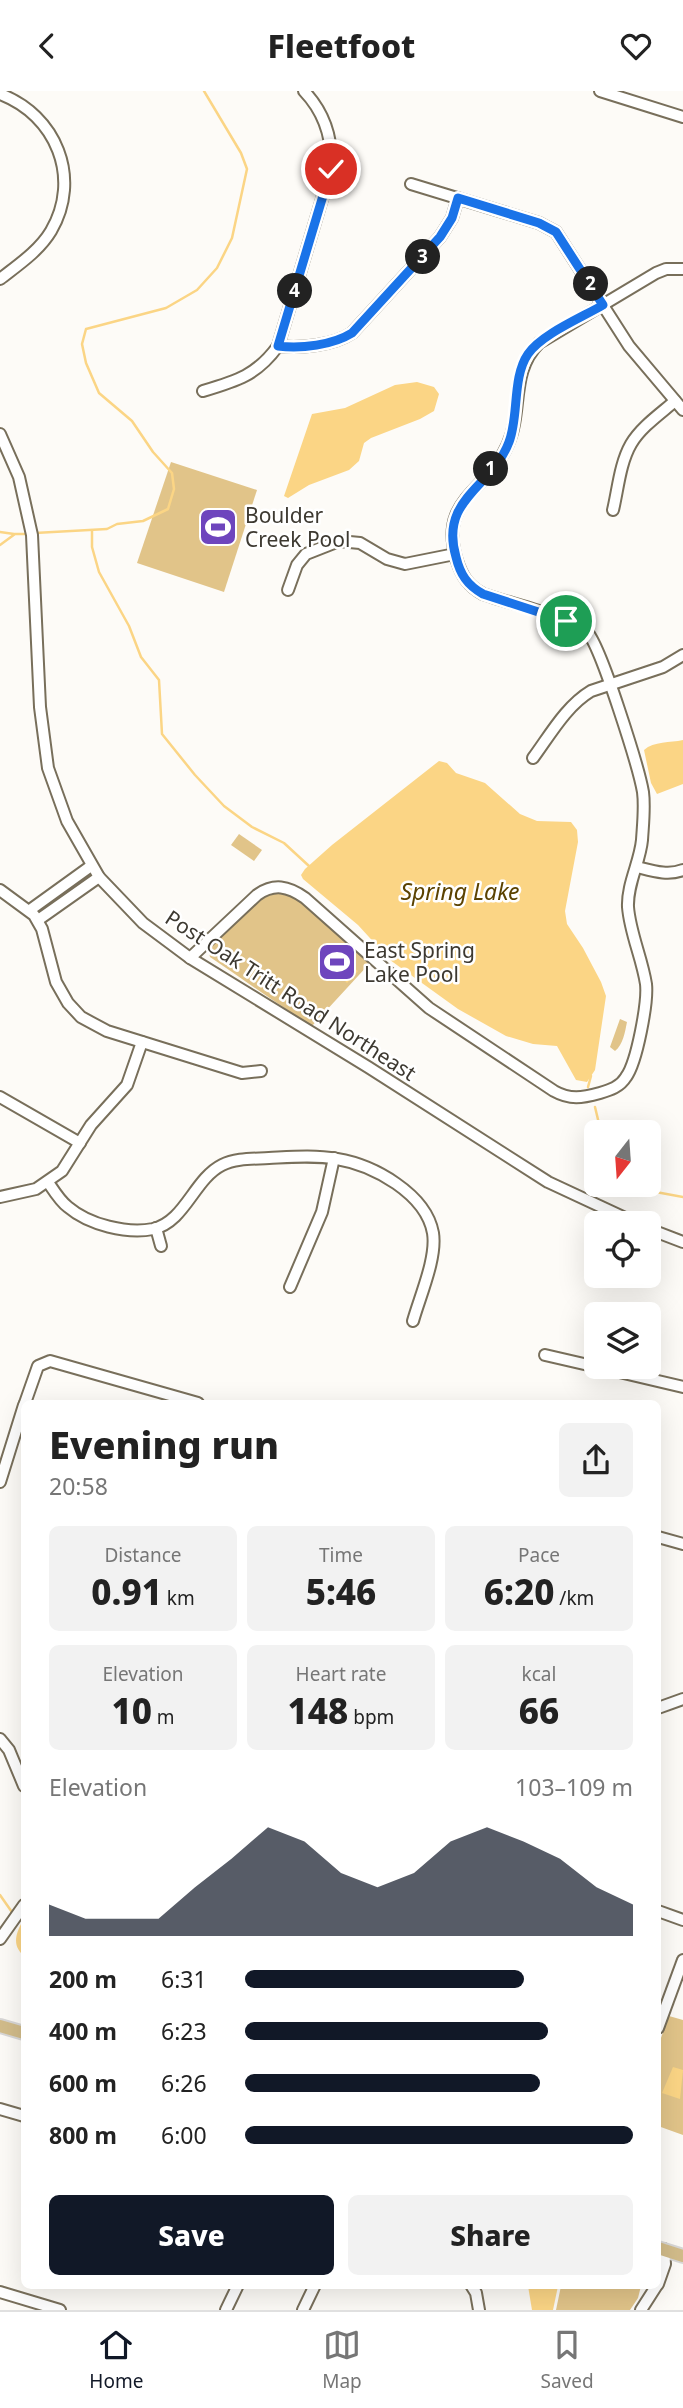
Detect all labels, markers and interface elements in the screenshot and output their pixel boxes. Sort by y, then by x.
text: Fleetfoot [268,24,415,67]
icon: back [28,27,66,65]
icon: heart [617,27,655,65]
pin [301,139,361,199]
icon: check [312,150,350,188]
pin: 3 [406,239,440,275]
text: 3 [417,243,428,269]
pin: 2 [574,267,608,301]
text: 2 [585,270,596,296]
pin: 4 [278,273,312,309]
text: 4 [289,277,300,303]
pin: 1 [474,451,508,487]
text: 1 [485,455,496,481]
place label: Boulder Creek Pool [245,501,350,553]
sports icon: Boulder Creek Pool [197,506,239,548]
pin [536,591,596,651]
icon: arrive [547,602,585,640]
water label: Spring Lake [400,875,520,907]
street label: Post Oak Tritt Road Northeast [160,903,422,1087]
place label: East Spring Lake Pool [364,936,475,988]
sports icon: East Spring Lake Pool [316,941,358,983]
north arrow [584,1120,662,1197]
map controls [584,1120,661,1379]
button: locate [584,1211,661,1288]
button: layers [584,1302,661,1379]
text: Evening run [49,1418,279,1470]
button: share [559,1423,633,1497]
text: 20:58 [49,1470,108,1502]
text: Distance [105,1542,181,1568]
text: Time [319,1542,363,1568]
text: Pace [518,1542,560,1568]
text: 0.91 [91,1568,162,1615]
text: 5:46 [306,1568,376,1615]
text: 6:20 [484,1568,554,1615]
text: km [162,1585,195,1611]
text: /km [554,1585,594,1611]
text: Elevation [102,1661,184,1687]
text: Heart rate [296,1661,386,1687]
text: kcal [522,1661,556,1687]
text: 10 [111,1687,152,1734]
text: 148 [288,1687,348,1734]
text: 66 [519,1687,559,1734]
text: m [152,1704,175,1730]
text: bpm [348,1704,394,1730]
text: Elevation [49,1771,147,1803]
text: 103–109 m [515,1771,633,1803]
text: 200 m [49,1963,117,1995]
text: 6:31 [161,1963,207,1995]
text: 400 m [49,2015,117,2047]
text: 6:23 [161,2015,207,2047]
text: 600 m [49,2067,117,2099]
text: 6:26 [161,2067,207,2099]
text: 800 m [49,2119,117,2151]
text: 6:00 [161,2119,207,2151]
button: Save [49,2195,334,2275]
button: Share [348,2195,633,2275]
tab: Home [89,2326,143,2394]
tab: Map [322,2326,362,2394]
tab: Saved [540,2326,594,2394]

